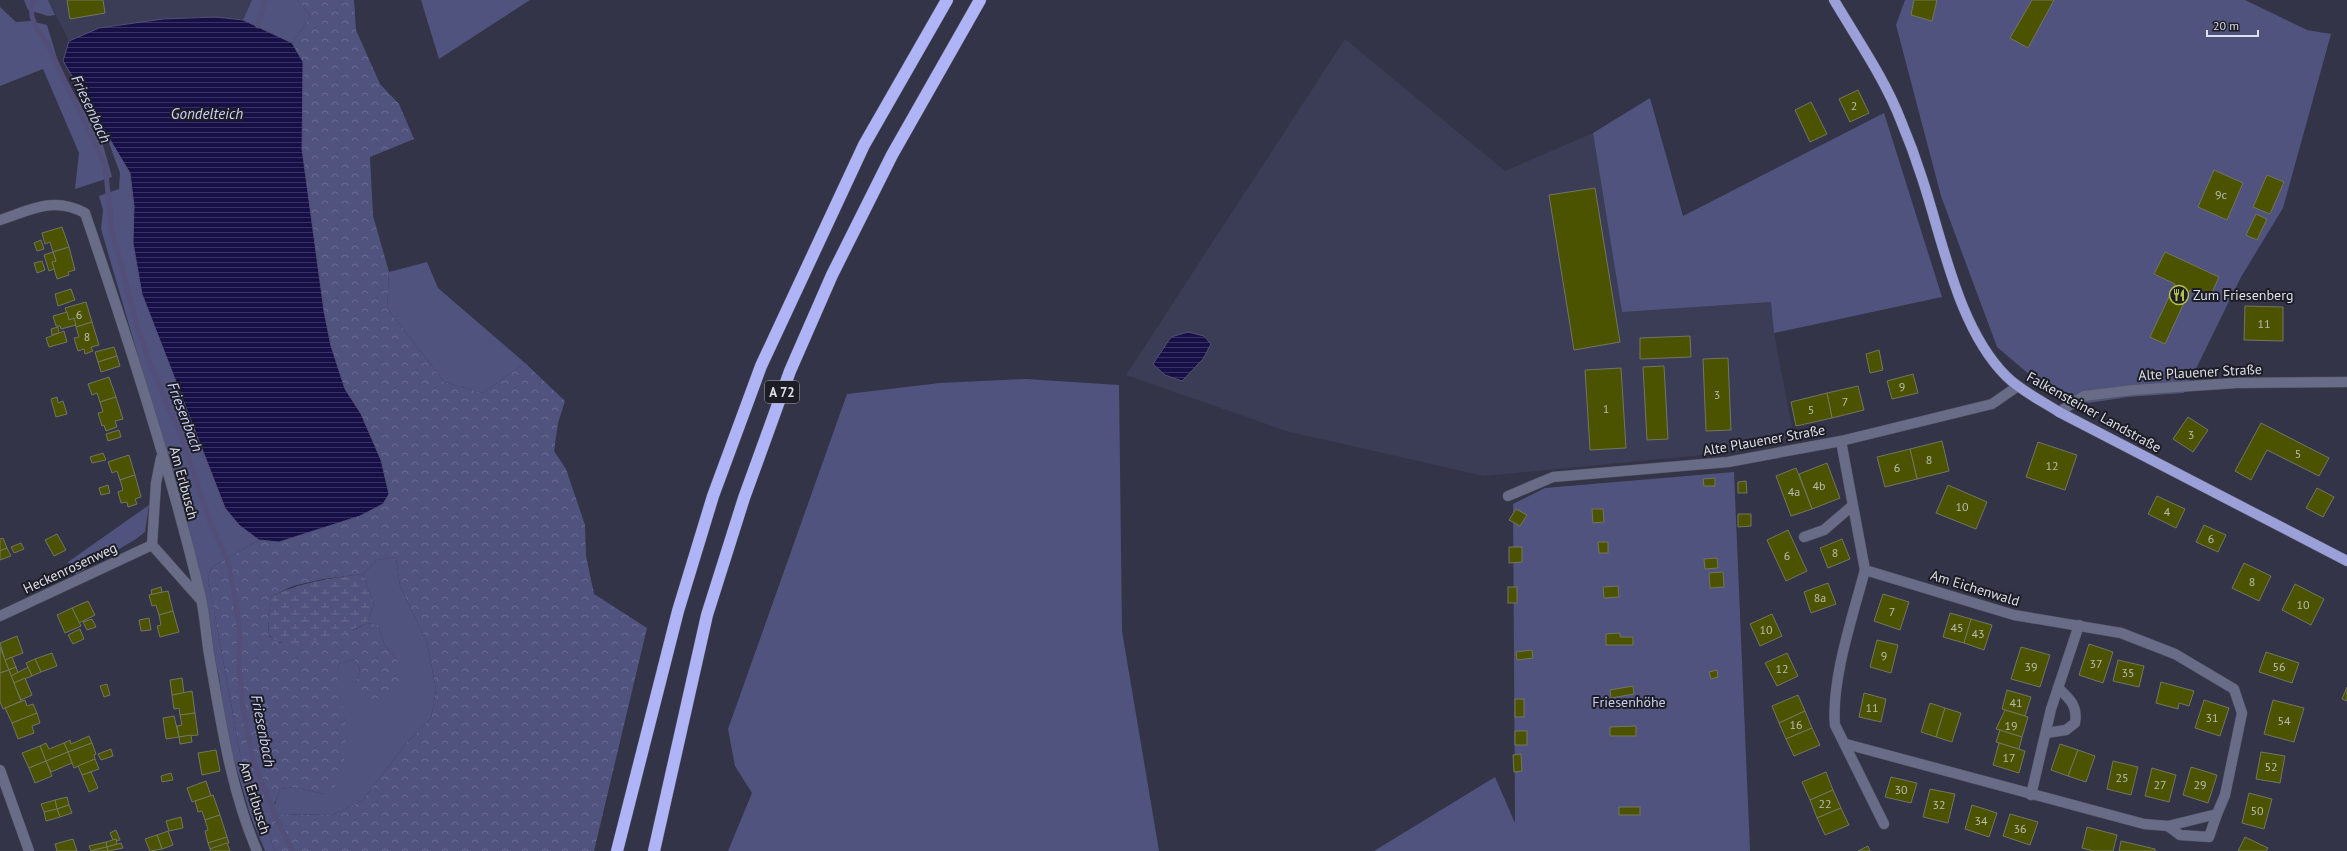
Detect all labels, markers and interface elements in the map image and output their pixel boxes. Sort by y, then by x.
scale bar [2207,12,2258,38]
text: 20 m [2213,18,2239,33]
water label: Friesenbach [67,72,116,146]
house number: 2 [1851,98,1857,113]
water label: Gondelteich [171,104,243,123]
house number: 9c [2215,187,2228,202]
restaurant icon: Zum Friesenberg [2168,284,2190,306]
place label: Zum Friesenberg [2193,286,2293,304]
house number: 6 [76,307,82,322]
house number: 11 [2257,316,2271,331]
house number: 8 [84,329,90,344]
street label: Alte Plauener Straße [2138,360,2262,384]
street label: Falkensteiner Landstraße [2024,368,2164,456]
water label: Friesenbach [163,379,207,454]
house number: 9 [1899,379,1905,394]
road number: A 72 [765,381,799,403]
house number: 3 [1714,387,1720,402]
house number: 7 [1842,394,1848,409]
house number: 1 [1603,401,1609,416]
house number: 5 [1808,402,1814,417]
street label: Alte Plauener Straße [1701,420,1827,460]
house number: 3 [2188,427,2194,442]
street label: Am Erlbusch [166,445,202,521]
house number: 5 [2295,446,2301,461]
house number: 8 [1926,452,1932,467]
house number: 12 [2045,458,2059,473]
house number: 6 [1894,460,1900,475]
house number: 4b [1812,478,1826,493]
house number: 4a [1788,484,1800,499]
house number: 10 [1955,499,1969,514]
house number: 4 [2164,504,2171,519]
house number: 6 [2208,531,2214,546]
street label: Heckenrosenweg [20,538,120,598]
house number: 8 [1832,545,1838,560]
house number: 6 [1784,548,1790,563]
street label: Am Eichenwald [1928,566,2022,610]
house number: 8 [2249,574,2255,589]
house number: 8a [1814,590,1826,605]
house number: 10 [2296,597,2310,612]
house number: 7 [1889,604,1895,619]
house number: 45 [1950,620,1964,635]
house number: 10 [1759,622,1773,637]
house number: 43 [1971,626,1985,641]
house number: 9 [1881,648,1887,663]
house number: 37 [2089,656,2103,671]
house number: 39 [2024,659,2038,674]
house number: 56 [2272,659,2286,674]
house number: 12 [1775,661,1789,676]
house number: 35 [2121,665,2135,680]
water label: Friesenbach [247,693,280,769]
park label: Friesenhöhe [1592,693,1666,711]
house number: 41 [2009,695,2023,710]
house number: 11 [1865,700,1879,715]
house number: 31 [2205,710,2219,725]
house number: 54 [2277,713,2291,728]
house number: 16 [1789,717,1803,732]
house number: 19 [2004,718,2018,733]
house number: 17 [2002,750,2016,765]
house number: 52 [2264,759,2278,774]
street label: Am Erlbusch [235,760,275,836]
house number: 25 [2115,770,2129,785]
house number: 27 [2153,777,2167,792]
house number: 29 [2193,777,2207,792]
house number: 30 [1894,782,1908,797]
house number: 22 [1818,796,1832,811]
house number: 32 [1932,797,1946,812]
house number: 50 [2250,803,2264,818]
house number: 34 [1974,813,1988,828]
house number: 36 [2013,821,2027,836]

